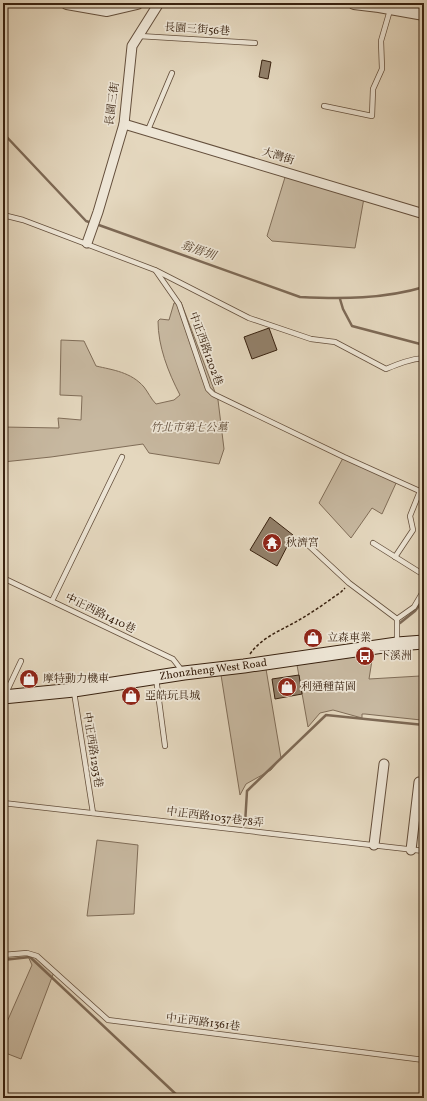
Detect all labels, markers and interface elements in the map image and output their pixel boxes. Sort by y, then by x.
street label: 長園三街56巷 [164,20,230,40]
street label: 長園三街 [103,81,123,127]
street label: 大灣街 [260,145,296,169]
water label: 翁厝圳 [178,237,220,265]
street label: 中正西路1202巷 [185,310,225,388]
park label: 竹北市第七公墓 [151,421,229,436]
temple icon: 秋濟宮 [261,532,283,554]
place label: 秋濟宮 [286,536,319,551]
street label: 中正西路1410巷 [62,590,138,638]
shop icon: 立森車業 [302,627,324,649]
place label: 立森車業 [327,631,371,646]
bus stop icon: 下溪洲 [354,645,376,667]
place label: 下溪洲 [379,649,412,664]
street label: Zhonzheng West Road [158,655,268,684]
shop icon: 摩特動力機車 [18,668,40,690]
place label: 摩特動力機車 [43,672,109,687]
shop icon: 利通種苗園 [276,676,298,698]
place label: 利通種苗園 [301,680,356,695]
shop icon: 亞皓玩具城 [120,685,142,707]
place label: 亞皓玩具城 [145,689,200,704]
street label: 中正西路1293巷 [79,711,105,789]
street label: 中正西路1037巷78弄 [165,805,265,831]
street label: 中正西路1361巷 [165,1011,241,1035]

